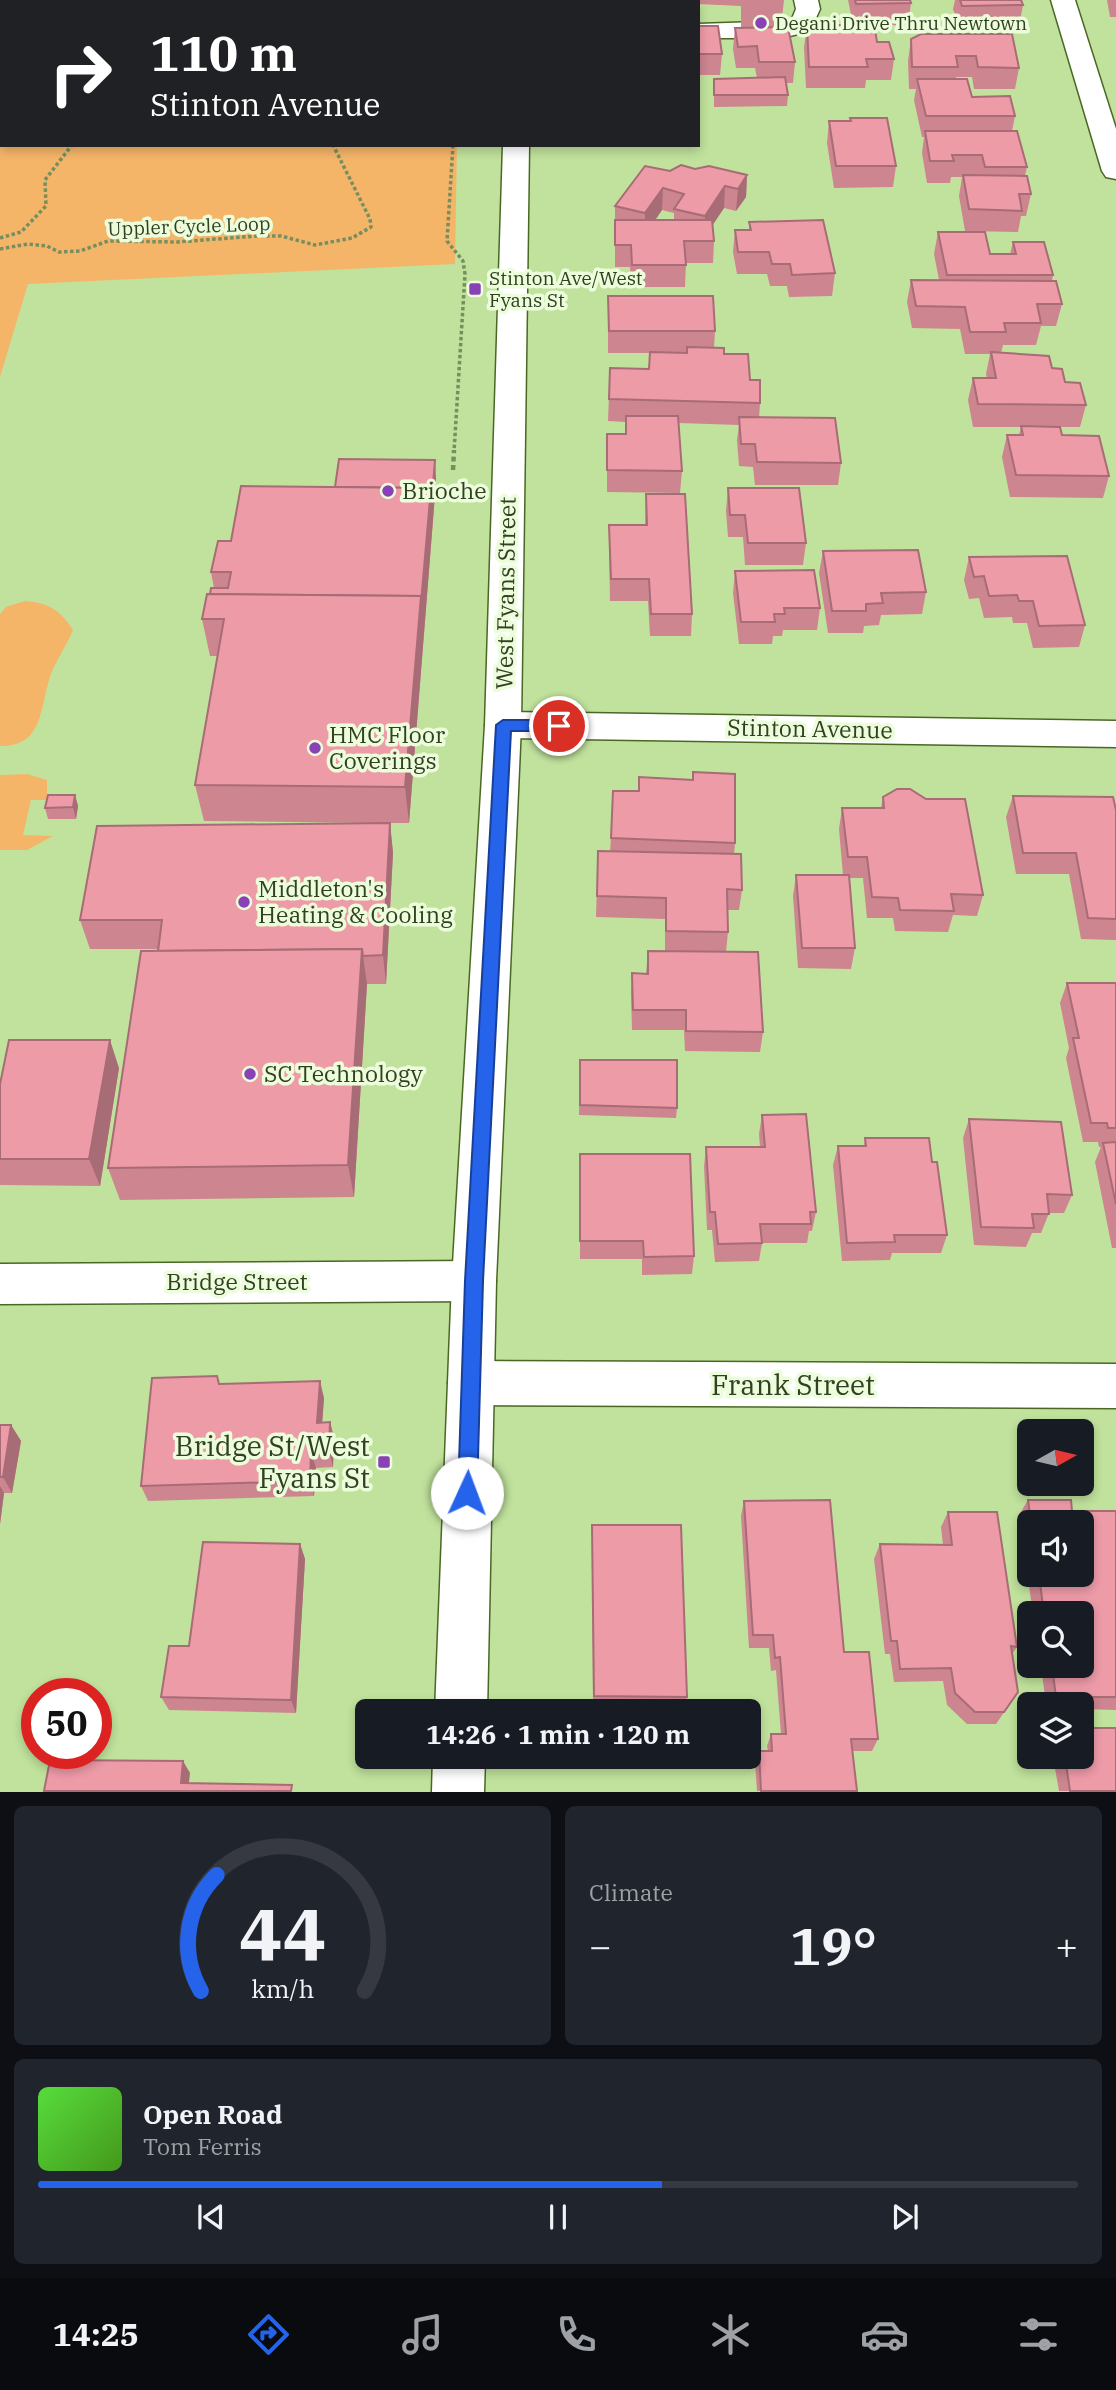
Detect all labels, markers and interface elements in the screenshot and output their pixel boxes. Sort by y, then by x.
place label: Degani Drive Thru Newtown [775,11,1027,35]
marker: Degani Drive Thru Newtown [753,15,769,31]
text: 110 m [150,21,297,84]
icon: right [35,28,126,119]
text: Stinton Avenue [150,83,380,125]
street label: Uppler Cycle Loop [107,211,271,241]
place label: Stinton Ave/West Fyans St [489,266,643,312]
marker: Stinton Ave/West Fyans St [467,281,483,297]
place label: Brioche [402,475,487,505]
marker: Brioche [380,483,396,499]
street label: West Fyans Street [488,496,522,690]
pin [529,696,589,756]
icon: arrive [540,707,578,745]
street label: Stinton Avenue [727,712,893,744]
place label: HMC Floor Coverings [329,719,445,775]
marker: HMC Floor Coverings [307,740,323,756]
place label: Middleton's Heating & Cooling [258,873,453,929]
marker: Middleton's Heating & Cooling [236,894,252,910]
place label: SC Technology [264,1058,424,1088]
marker: SC Technology [242,1066,258,1082]
street label: Bridge Street [166,1266,308,1296]
street label: Frank Street [711,1366,875,1403]
north arrow [1017,1419,1094,1496]
map controls [1017,1419,1094,1769]
place label: Bridge St/West Fyans St [175,1427,370,1496]
marker: Bridge St/West Fyans St [376,1454,392,1470]
position arrow [430,1456,504,1530]
button: sound [1017,1510,1094,1587]
button: search [1017,1601,1094,1678]
speed limit sign: 50 [21,1678,112,1769]
button: layers [1017,1692,1094,1769]
text: 14:26 · 1 min · 120 m [426,1717,690,1751]
text: Climate [589,1877,673,1907]
text: 44 [239,1887,326,1982]
text: 19° [790,1912,877,1979]
text: − [589,1921,612,1970]
text: + [1055,1921,1078,1970]
text: km/h [251,1972,314,2005]
text: Open Road [143,2097,282,2131]
text: Tom Ferris [143,2131,262,2161]
icon: previous [192,2198,230,2236]
icon: pause [539,2198,577,2236]
icon: next [886,2198,924,2236]
icon: directions [244,2310,293,2359]
icon: music [398,2310,447,2359]
icon: phone [552,2310,601,2359]
icon: climate [706,2310,755,2359]
icon: car [860,2310,909,2359]
icon: filters [1014,2310,1063,2359]
text: 14:25 [53,2313,139,2355]

